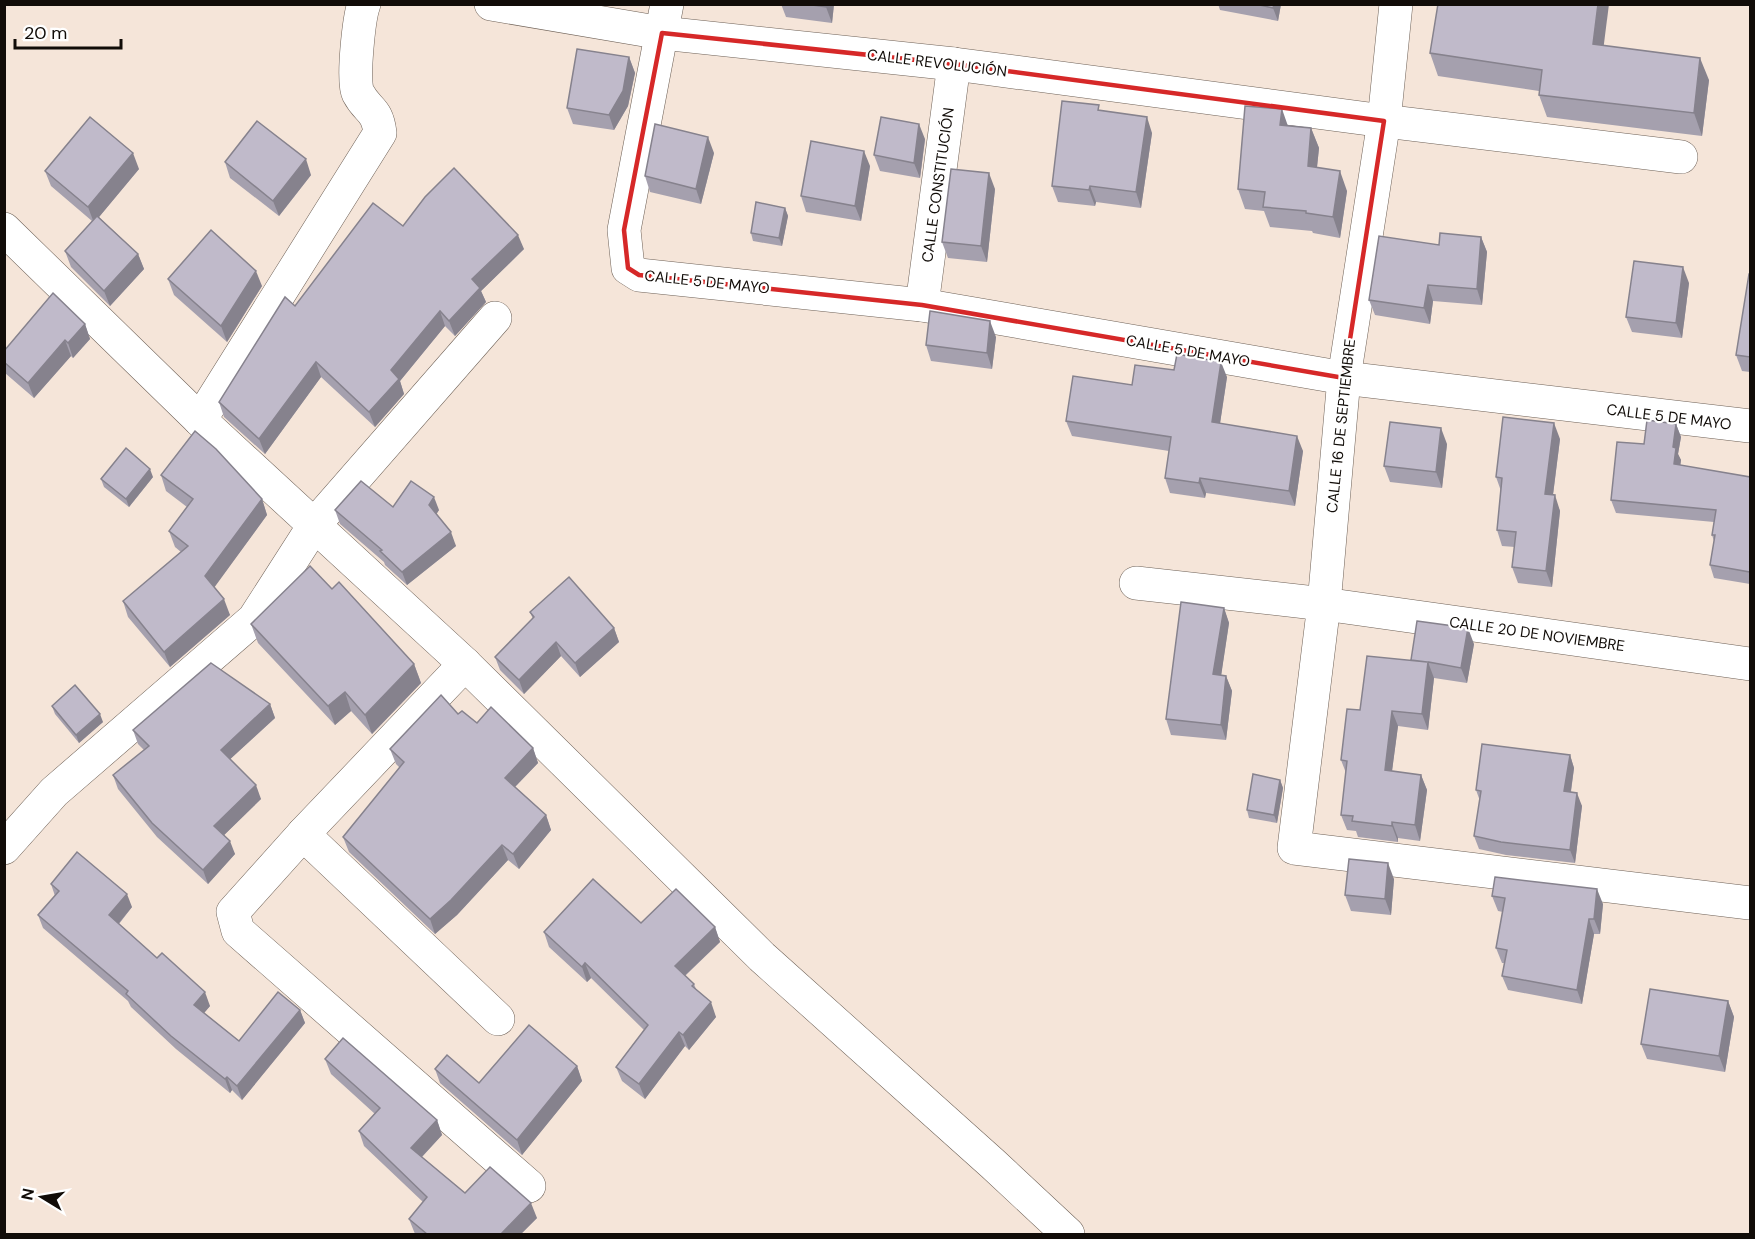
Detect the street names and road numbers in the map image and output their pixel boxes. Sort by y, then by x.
street label: CALLE REVOLUCIÓN [866,44,1008,82]
street label: CALLE CONSTITUCIÓN [917,106,959,264]
street label: CALLE 5 DE MAYO [643,265,771,299]
street label: CALLE 5 DE MAYO [1124,330,1252,372]
street label: CALLE 16 DE SEPTIEMBRE [1322,338,1360,514]
street label: CALLE 5 DE MAYO [1605,399,1733,435]
street label: CALLE 20 DE NOVIEMBRE [1448,612,1626,656]

